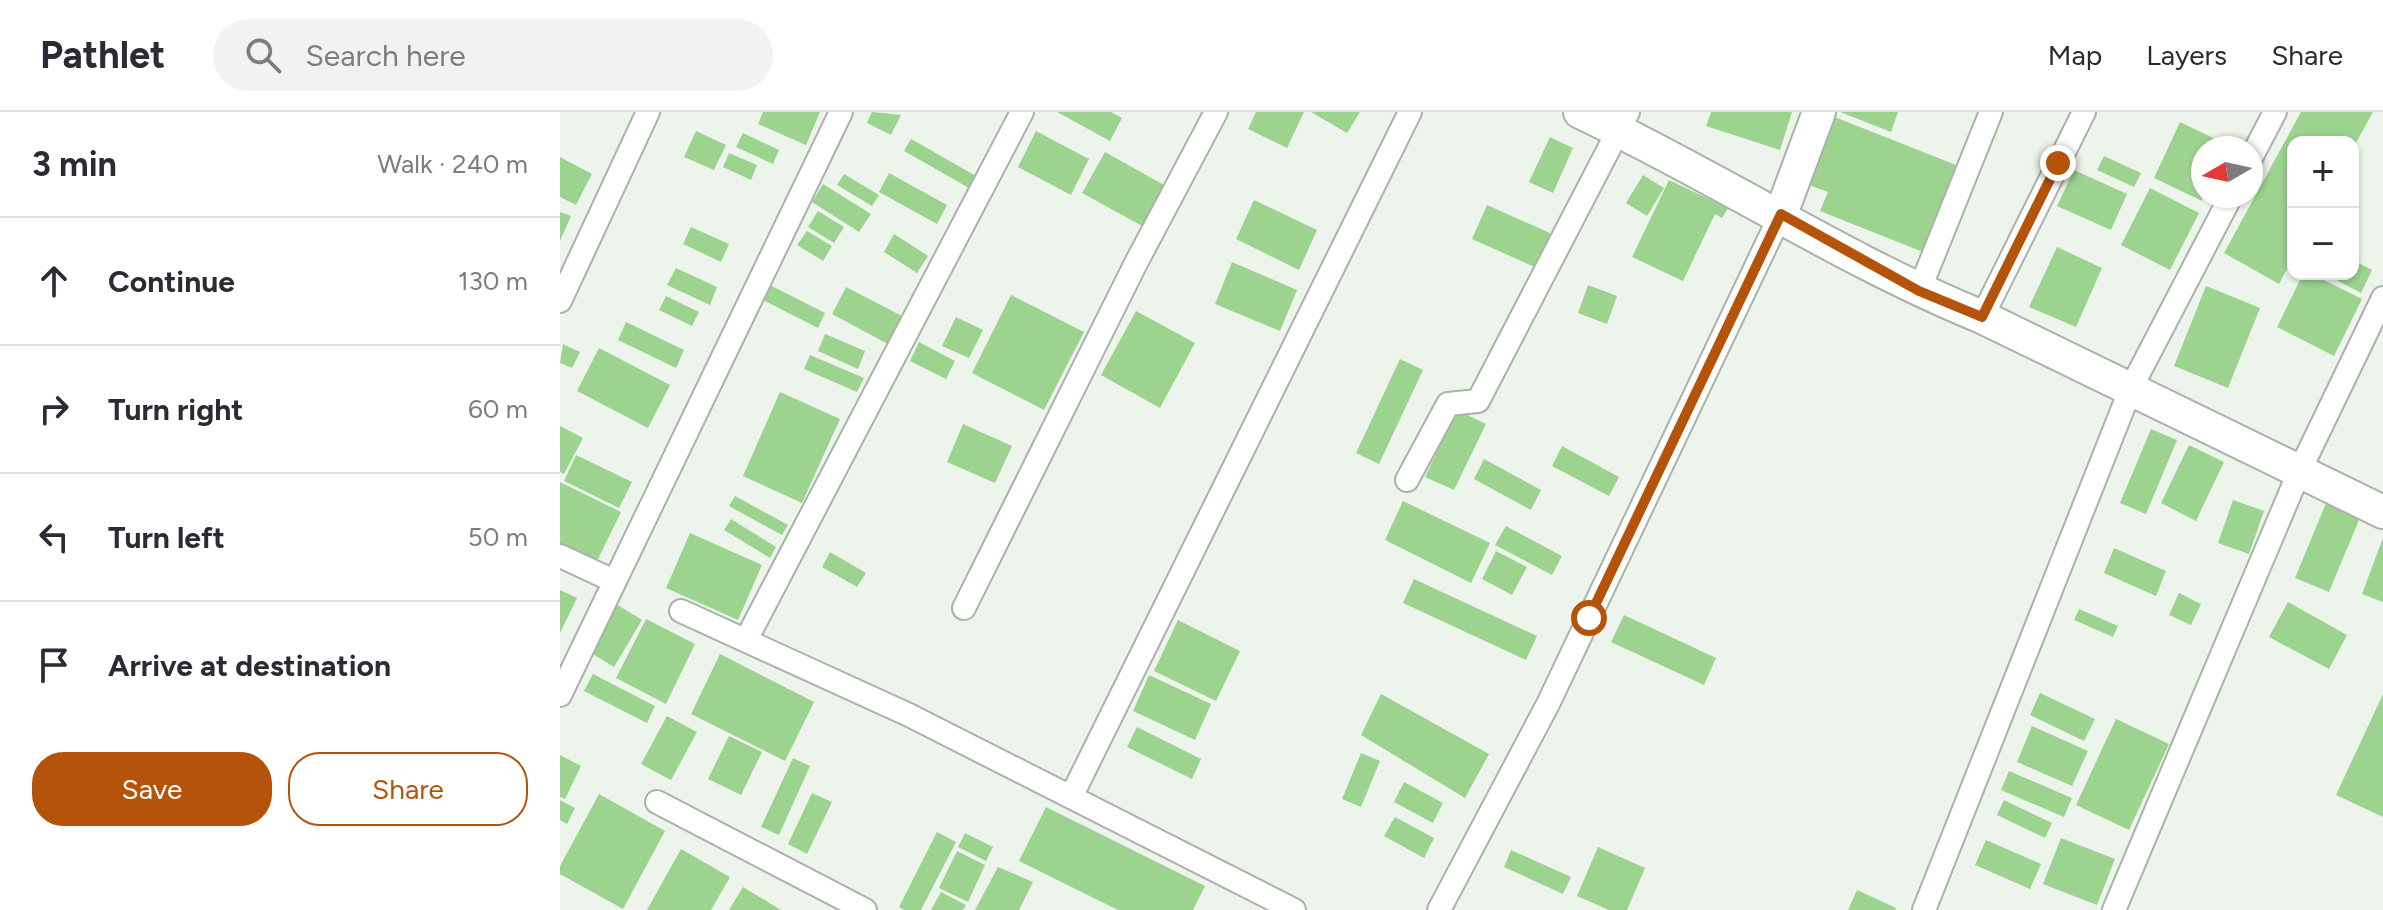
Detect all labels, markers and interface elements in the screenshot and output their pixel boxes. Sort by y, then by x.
search box [213,19,773,91]
text: Pathlet [40,32,165,78]
icon: search [241,33,285,77]
text: Search here [305,37,466,74]
text: Map [2048,38,2102,72]
text: Layers [2146,38,2227,72]
text: Share [2271,38,2343,72]
north arrow [2191,136,2263,208]
map controls [2287,136,2359,280]
button: + [2287,136,2359,208]
text: 3 min [32,144,117,185]
route end [2040,145,2076,181]
text: Walk · 240 m [377,148,528,180]
button: − [2287,208,2359,280]
icon: ahead [32,259,76,303]
text: Continue [108,263,235,300]
text: 130 m [458,265,528,297]
icon: right [32,387,76,431]
text: Turn right [108,391,243,428]
text: 60 m [468,393,528,425]
icon: left [32,515,76,559]
text: Turn left [108,519,225,556]
text: 50 m [468,521,528,553]
route start [1571,600,1607,636]
icon: arrive [32,643,76,687]
text: Arrive at destination [108,647,391,684]
button: Save [32,752,272,826]
button: Share [288,752,528,826]

